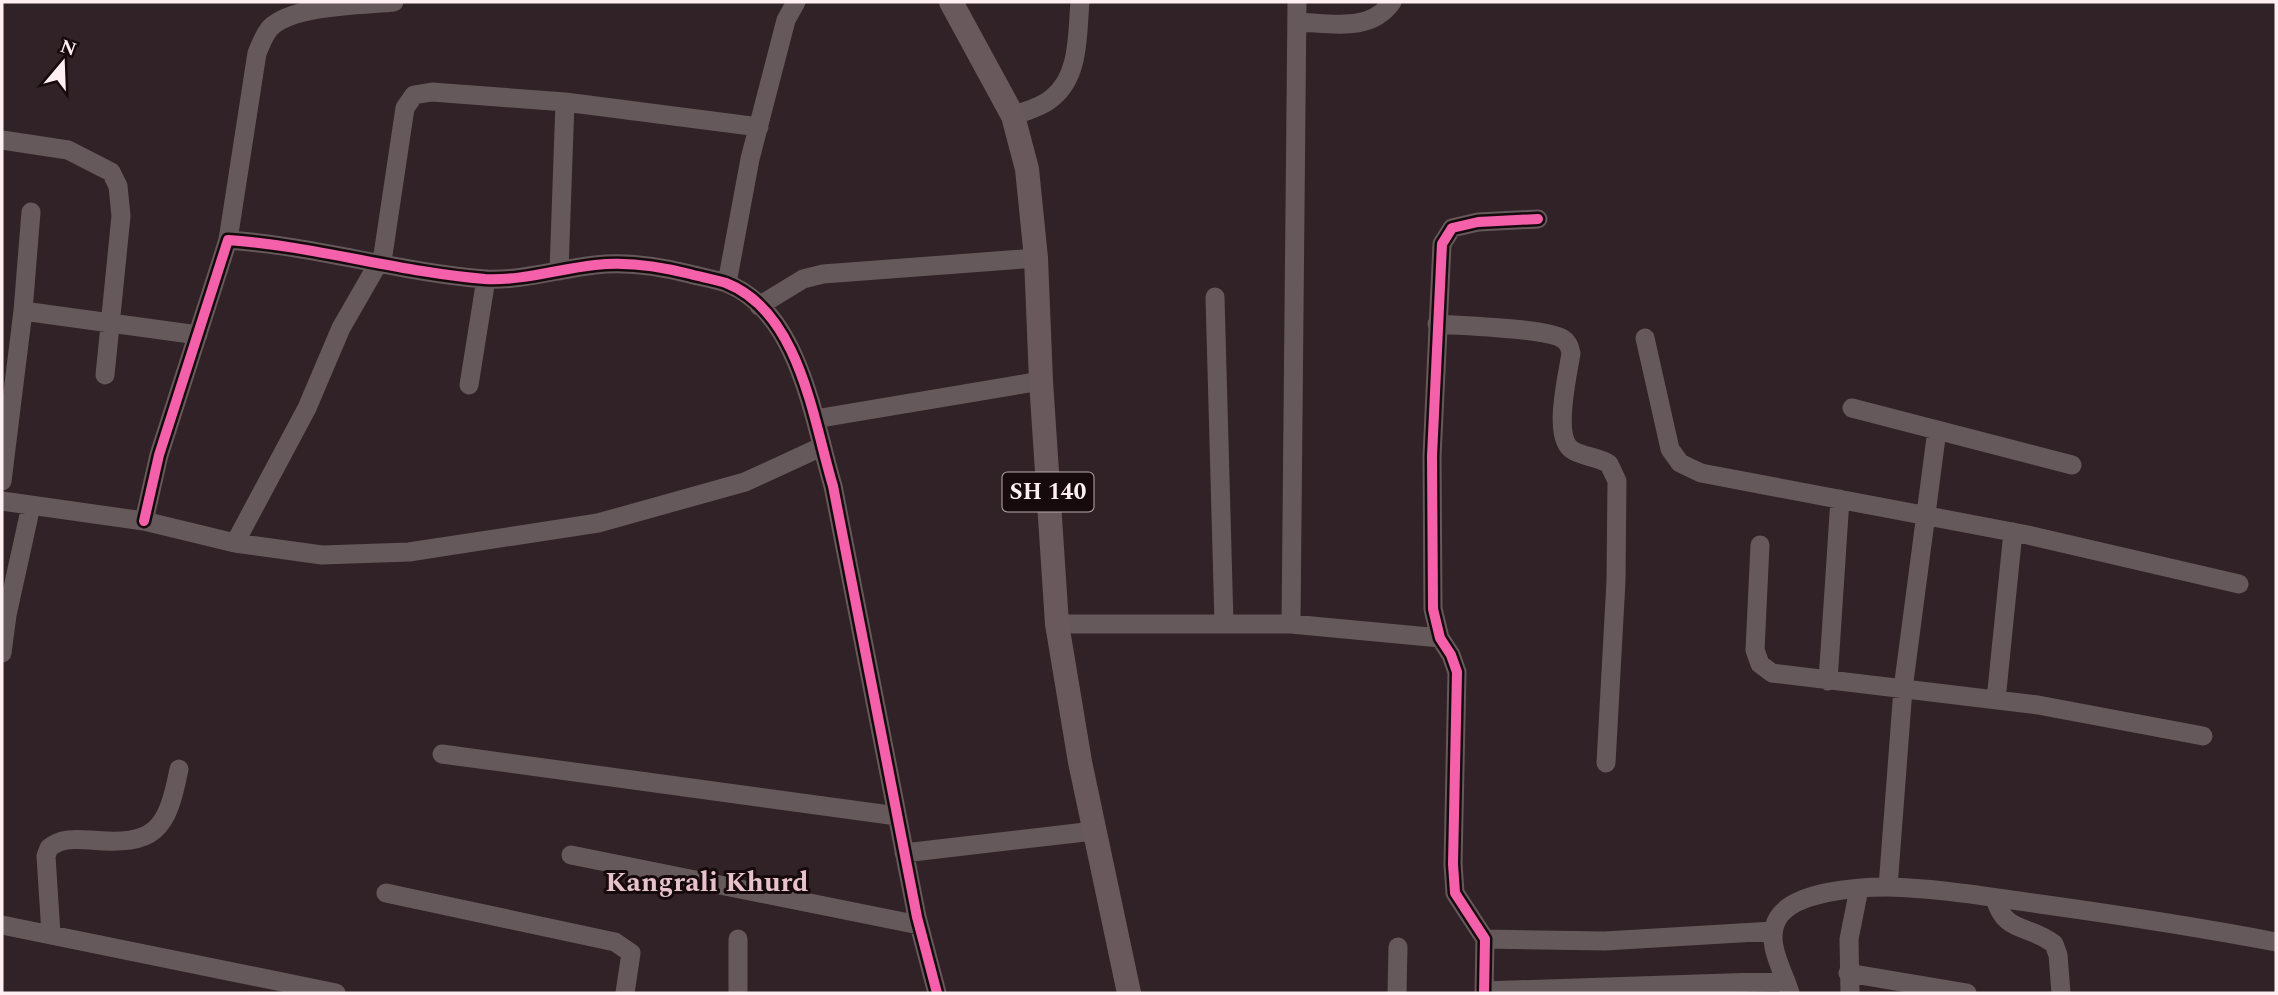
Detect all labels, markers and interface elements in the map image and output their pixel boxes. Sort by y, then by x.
north arrow [28,28,98,98]
text: N [56,32,80,65]
road number: SH 140 [1002,472,1094,512]
district label: Kangrali Khurd [605,861,809,904]

